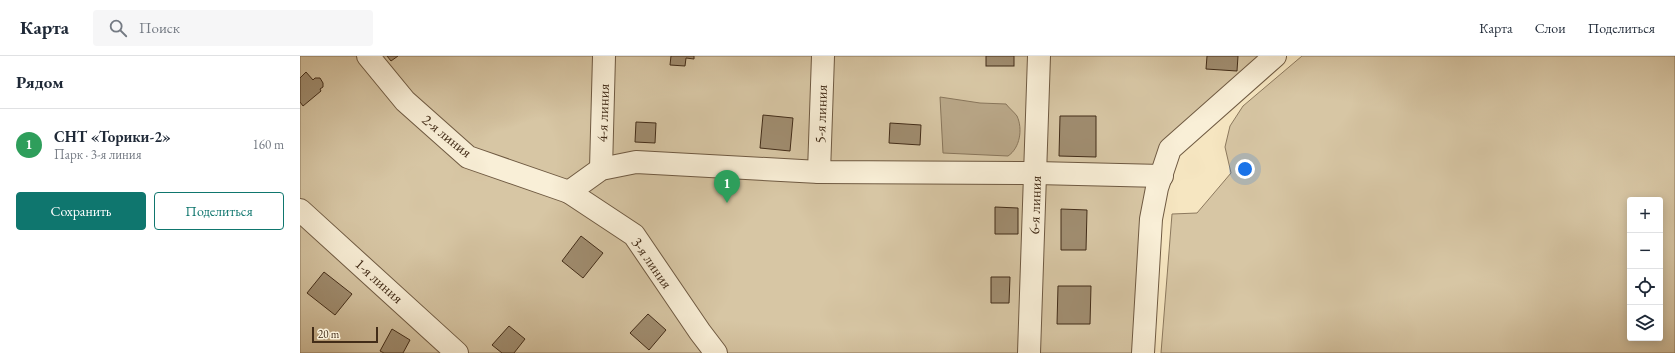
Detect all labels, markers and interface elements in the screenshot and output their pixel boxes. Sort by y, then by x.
search box [93,10,373,46]
text: Карта [20,15,69,40]
icon: search [107,17,129,39]
text: Поиск [139,18,180,37]
text: Карта [1479,19,1513,37]
text: Слои [1535,19,1566,37]
text: Поделиться [1588,19,1655,37]
text: Рядом [16,71,64,93]
street label: 4-я линия [592,83,613,143]
street label: 5-я линия [810,84,831,144]
street label: 2-я линия [419,110,476,162]
text: СНТ «Торики-2» [54,127,171,146]
text: 1 [26,136,32,153]
text: 160 m [253,136,284,153]
text: Парк · 3-я линия [54,146,142,163]
your location [1235,159,1255,179]
pin: 1 [714,170,740,203]
street label: 6-я линия [1024,175,1045,235]
button: Сохранить [16,192,146,230]
button: Поделиться [154,192,284,230]
map controls [1627,197,1663,341]
button: + [1627,197,1663,233]
street label: 3-я линия [628,233,677,292]
button: − [1627,233,1663,269]
street label: 1-я линия [351,254,408,307]
button: locate [1627,269,1663,305]
button: layers [1627,305,1663,341]
scale bar [312,325,378,344]
text: 20 m [318,327,339,341]

